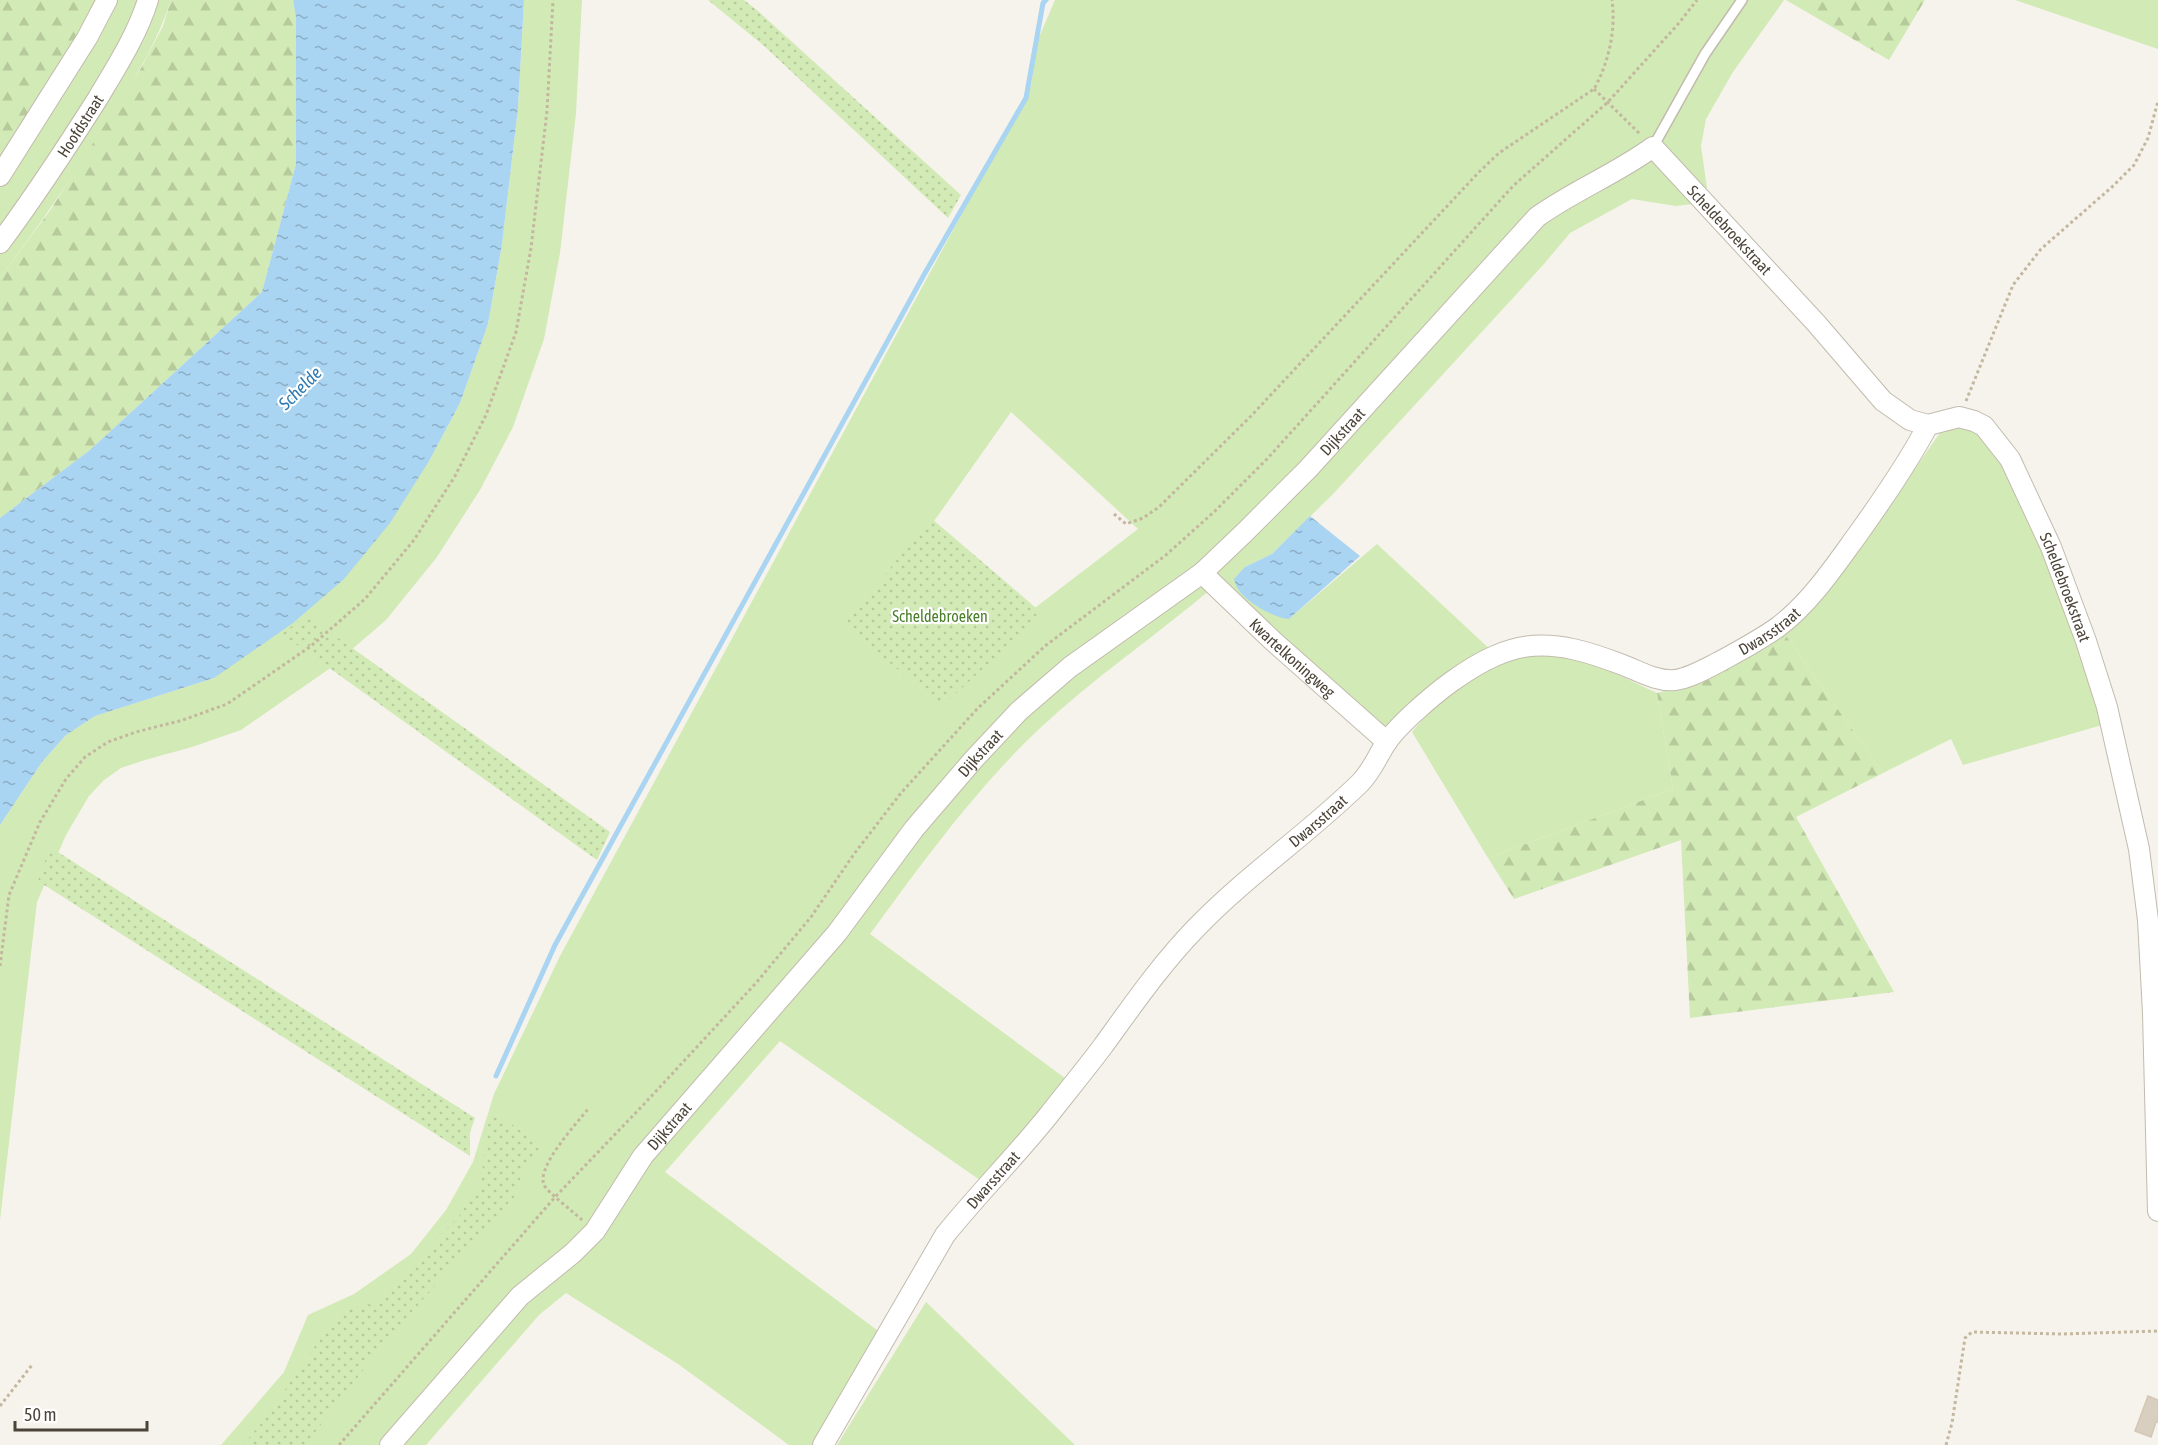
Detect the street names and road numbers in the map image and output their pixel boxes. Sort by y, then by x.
street label: Hoofdstraat [54,91,107,160]
street label: Scheldebroekstraat [1684,182,1776,278]
street label: Dijkstraat [1316,404,1369,459]
street label: Scheldebroekstraat [2037,530,2095,644]
street label: Dwarsstraat [1736,603,1804,658]
street label: Kwartelkoningweg [1246,615,1339,702]
street label: Dijkstraat [954,725,1006,780]
street label: Dwarsstraat [1285,791,1351,851]
street label: Dijkstraat [643,1098,695,1154]
street label: Dwarsstraat [963,1147,1023,1212]

